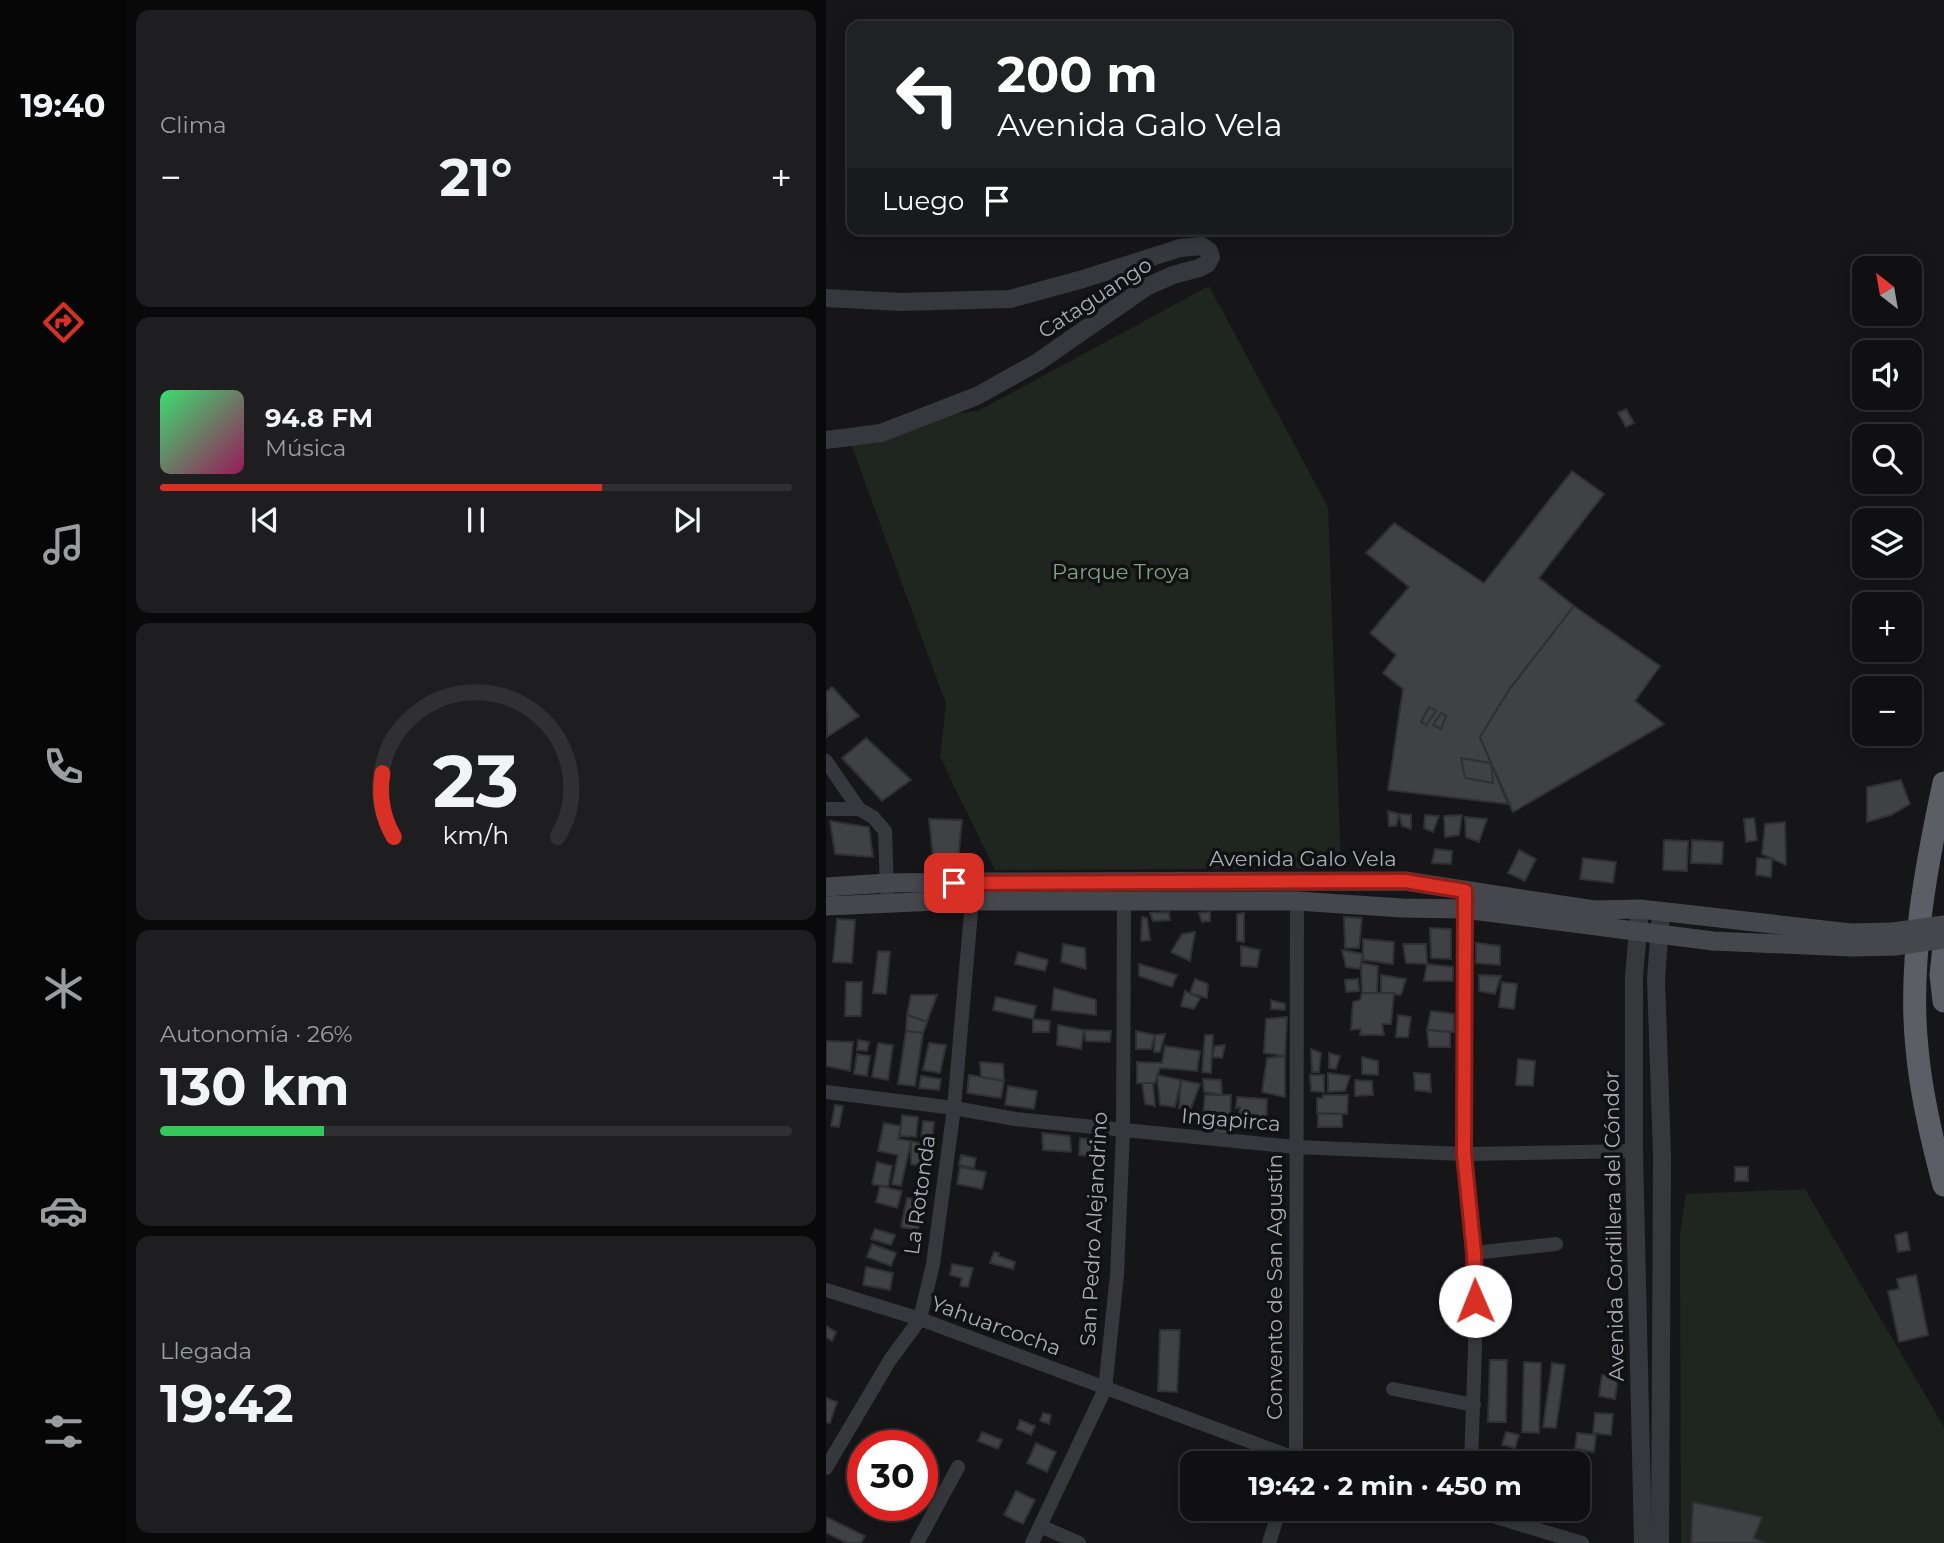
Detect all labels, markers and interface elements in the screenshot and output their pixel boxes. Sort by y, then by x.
text: 200 m [997,45,1158,104]
icon: left [882,49,973,140]
text: 19:40 [20,86,106,125]
text: Avenida Galo Vela [997,105,1283,144]
text: Clima [160,111,227,139]
text: 21° [440,146,512,209]
text: − [160,154,182,201]
text: + [770,154,792,201]
icon: arrive [978,182,1016,220]
text: Luego [882,185,964,217]
street label: Cataguango [1033,252,1156,344]
north arrow [1852,256,1922,326]
map controls [1852,256,1922,746]
icon: directions [39,298,88,347]
button: sound [1852,340,1922,410]
text: 94.8 FM [265,402,373,434]
button: search [1852,424,1922,494]
text: Música [265,434,346,462]
icon: previous [246,501,284,539]
icon: pause [457,501,495,539]
icon: next [668,501,706,539]
button: layers [1852,508,1922,578]
icon: music [39,520,88,569]
park label: Parque Troya [1052,559,1190,584]
button: + [1852,592,1922,662]
button: − [1852,676,1922,746]
text: 23 [433,738,519,826]
icon: phone [39,742,88,791]
text: km/h [443,820,509,850]
street label: Avenida Galo Vela [1209,846,1397,871]
pin [924,853,984,913]
icon: arrive [935,864,973,902]
icon: climate [39,964,88,1013]
text: Autonomía · 26% [160,1020,353,1048]
text: 130 km [160,1055,350,1118]
street label: Avenida Cordillera del Cóndor [1598,1070,1629,1382]
street label: Ingapirca [1180,1103,1282,1136]
street label: San Pedro Alejandrino [1075,1111,1112,1347]
street label: La Rotonda [899,1133,940,1256]
street label: Convento de San Agustín [1262,1154,1287,1420]
icon: car [39,1186,88,1235]
position arrow [1438,1264,1512,1338]
street label: Yahuarcocha [928,1290,1064,1361]
text: Llegada [160,1337,252,1365]
text: 19:42 [160,1372,294,1435]
icon: filters [39,1407,88,1456]
speed limit sign: 30 [847,1430,938,1521]
text: 19:42 · 2 min · 450 m [1248,1470,1522,1502]

